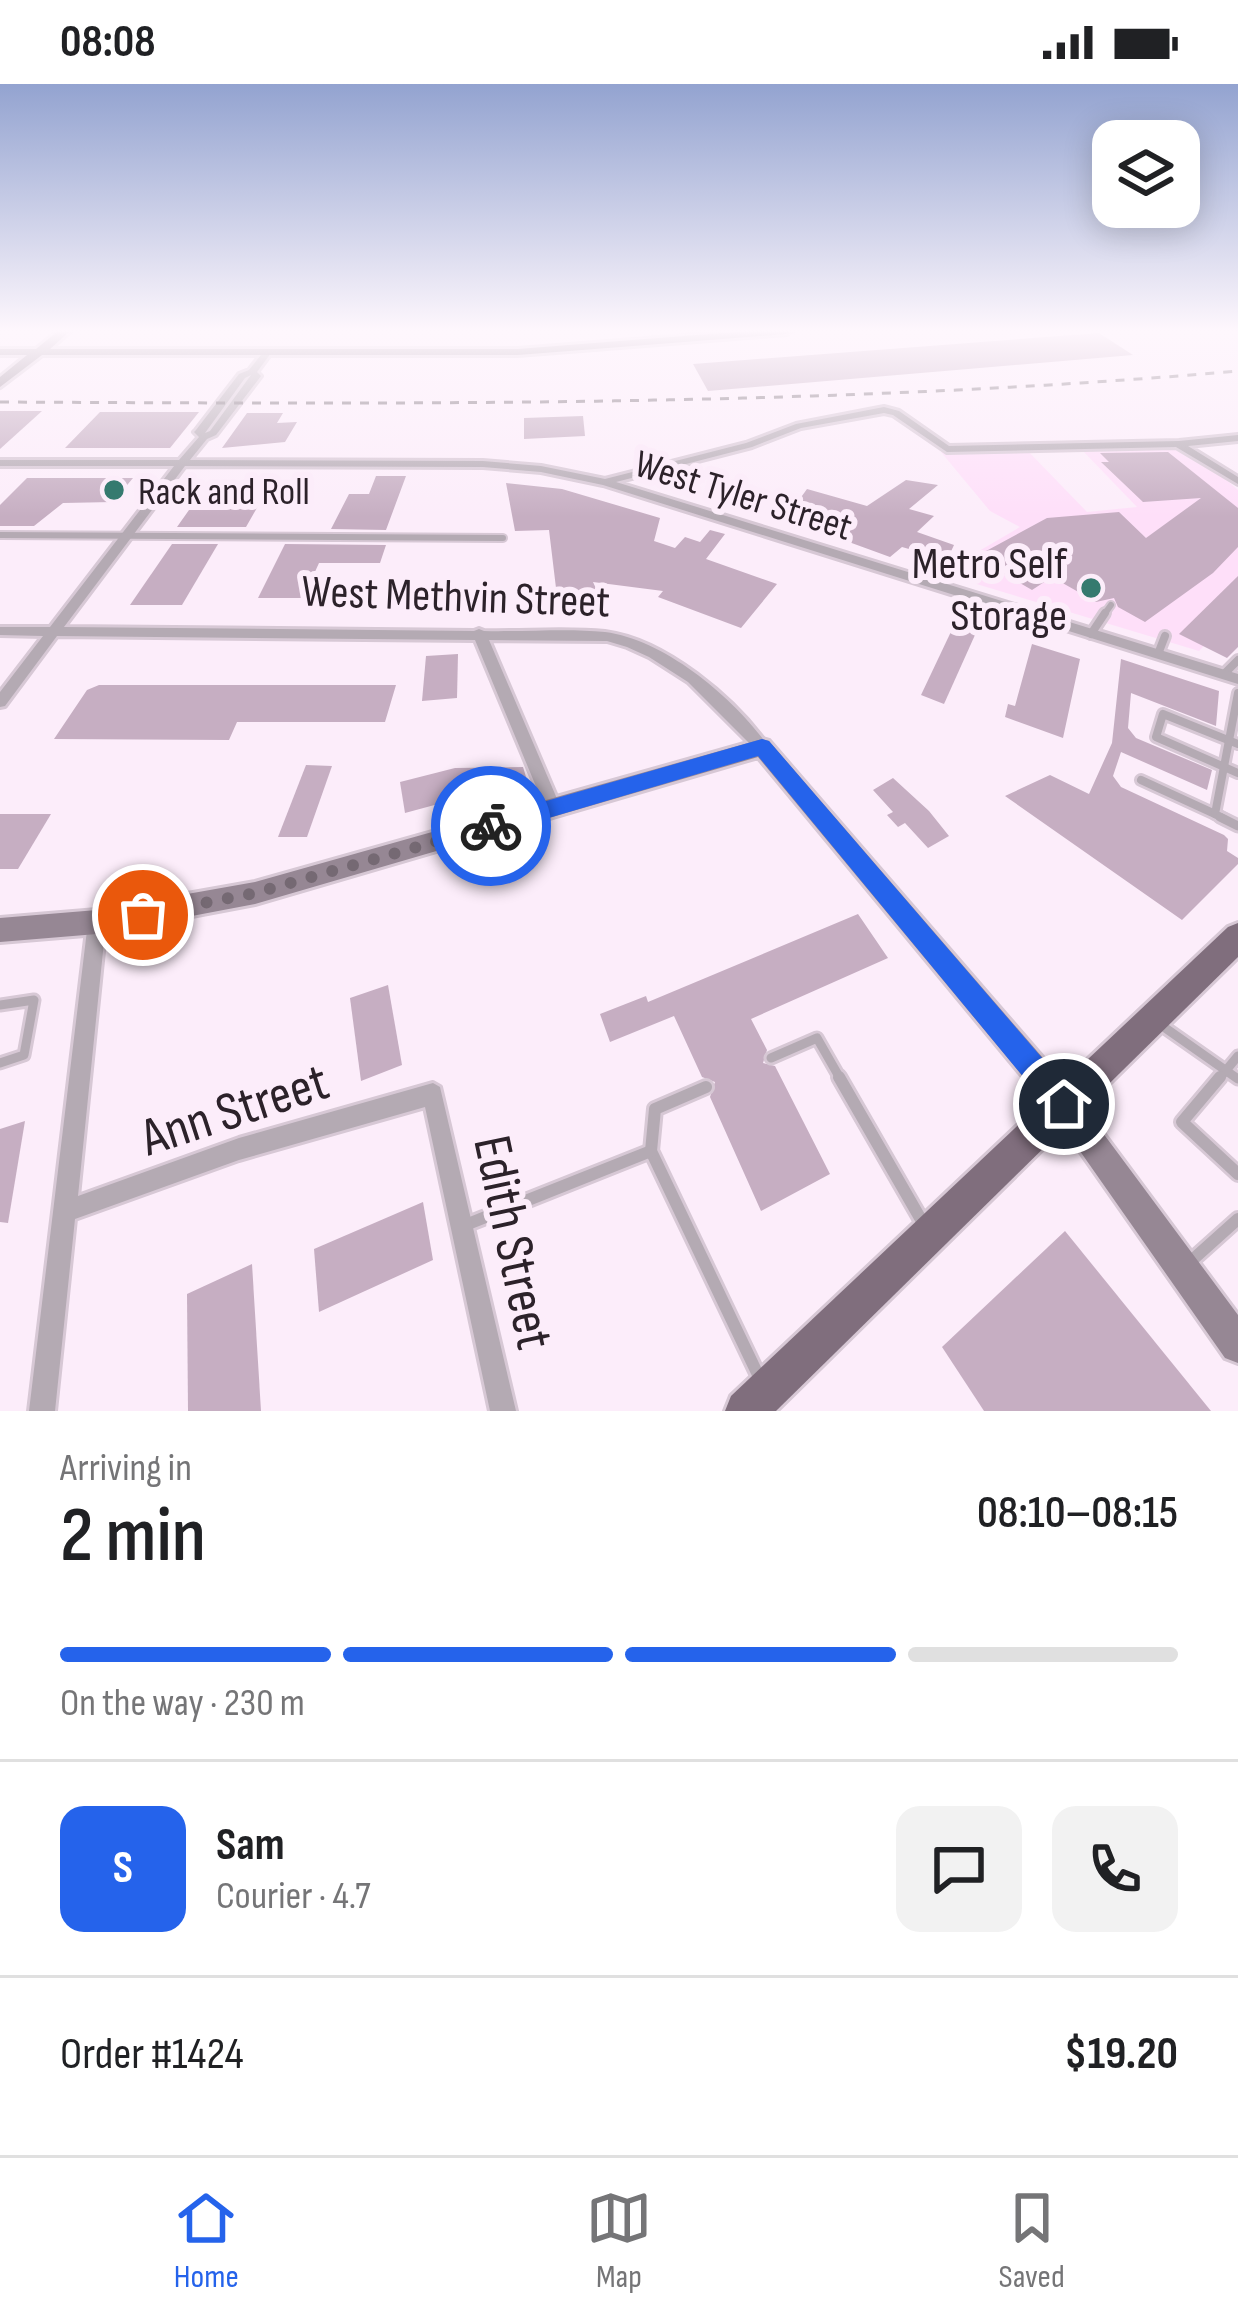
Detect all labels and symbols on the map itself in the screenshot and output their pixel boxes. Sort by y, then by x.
street label: West Tyler Street [629,441,857,552]
place label: Rack and Roll [138,469,310,516]
marker: Rack and Roll [101,477,127,503]
place label: Metro Self Storage [912,537,1068,644]
street label: West Methvin Street [301,565,611,630]
marker: Metro Self Storage [1078,575,1104,601]
courier [431,766,551,886]
pin [92,864,194,966]
street label: Ann Street [132,1050,337,1171]
pin [1013,1053,1115,1155]
street label: Edith Street [458,1130,567,1355]

